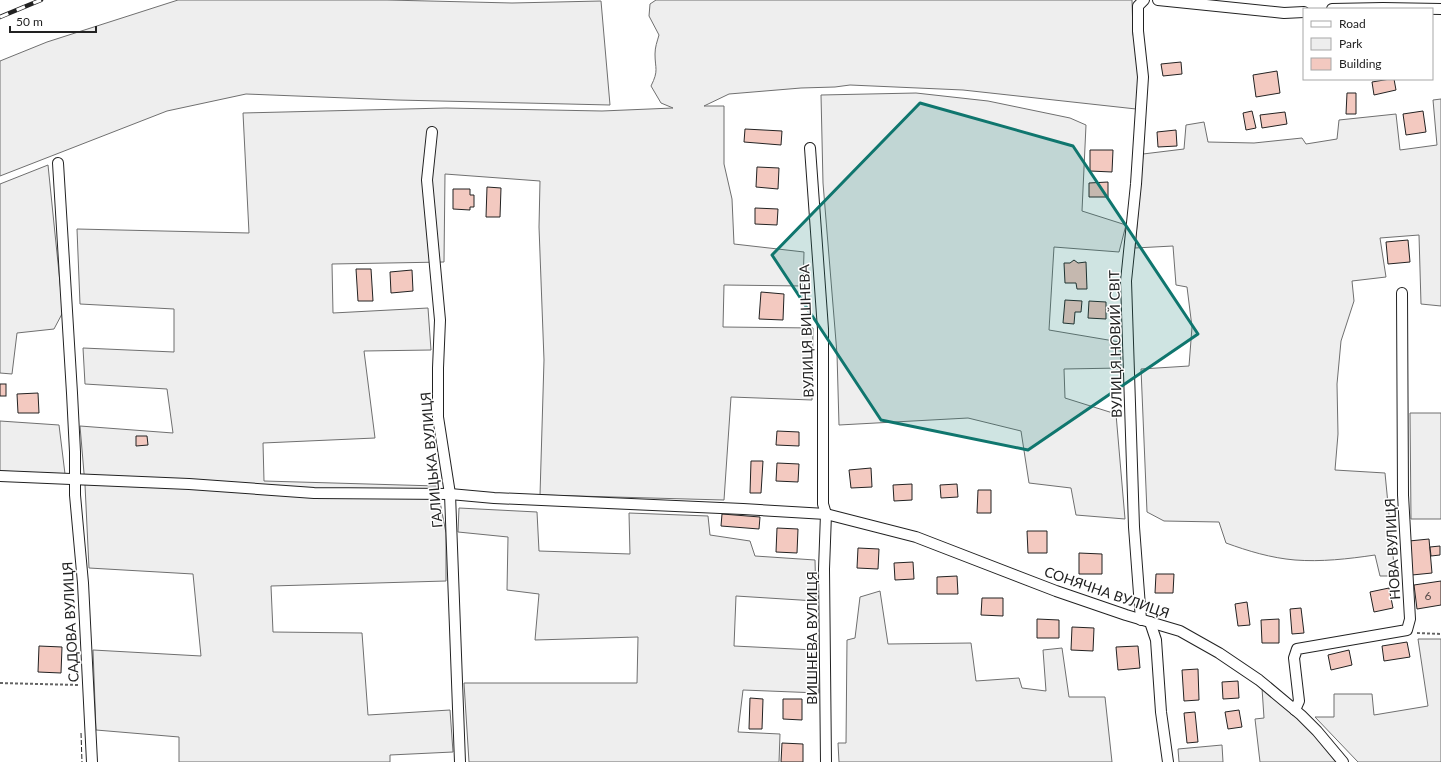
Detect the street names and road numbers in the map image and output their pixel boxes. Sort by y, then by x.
street label: ВУЛИЦЯ ВИШНЕВА [795,263,817,398]
street label: ВУЛИЦЯ НОВИЙ СВІТ [1105,269,1125,418]
street label: ГАЛИЦЬКА ВУЛИЦЯ [417,391,445,529]
street label: НОВА ВУЛИЦЯ [1381,498,1403,600]
street label: САДОВА ВУЛИЦЯ [58,561,82,683]
street label: СОНЯЧНА ВУЛИЦЯ [1042,563,1172,621]
street label: ВИШНЕВА ВУЛИЦЯ [803,571,820,705]

